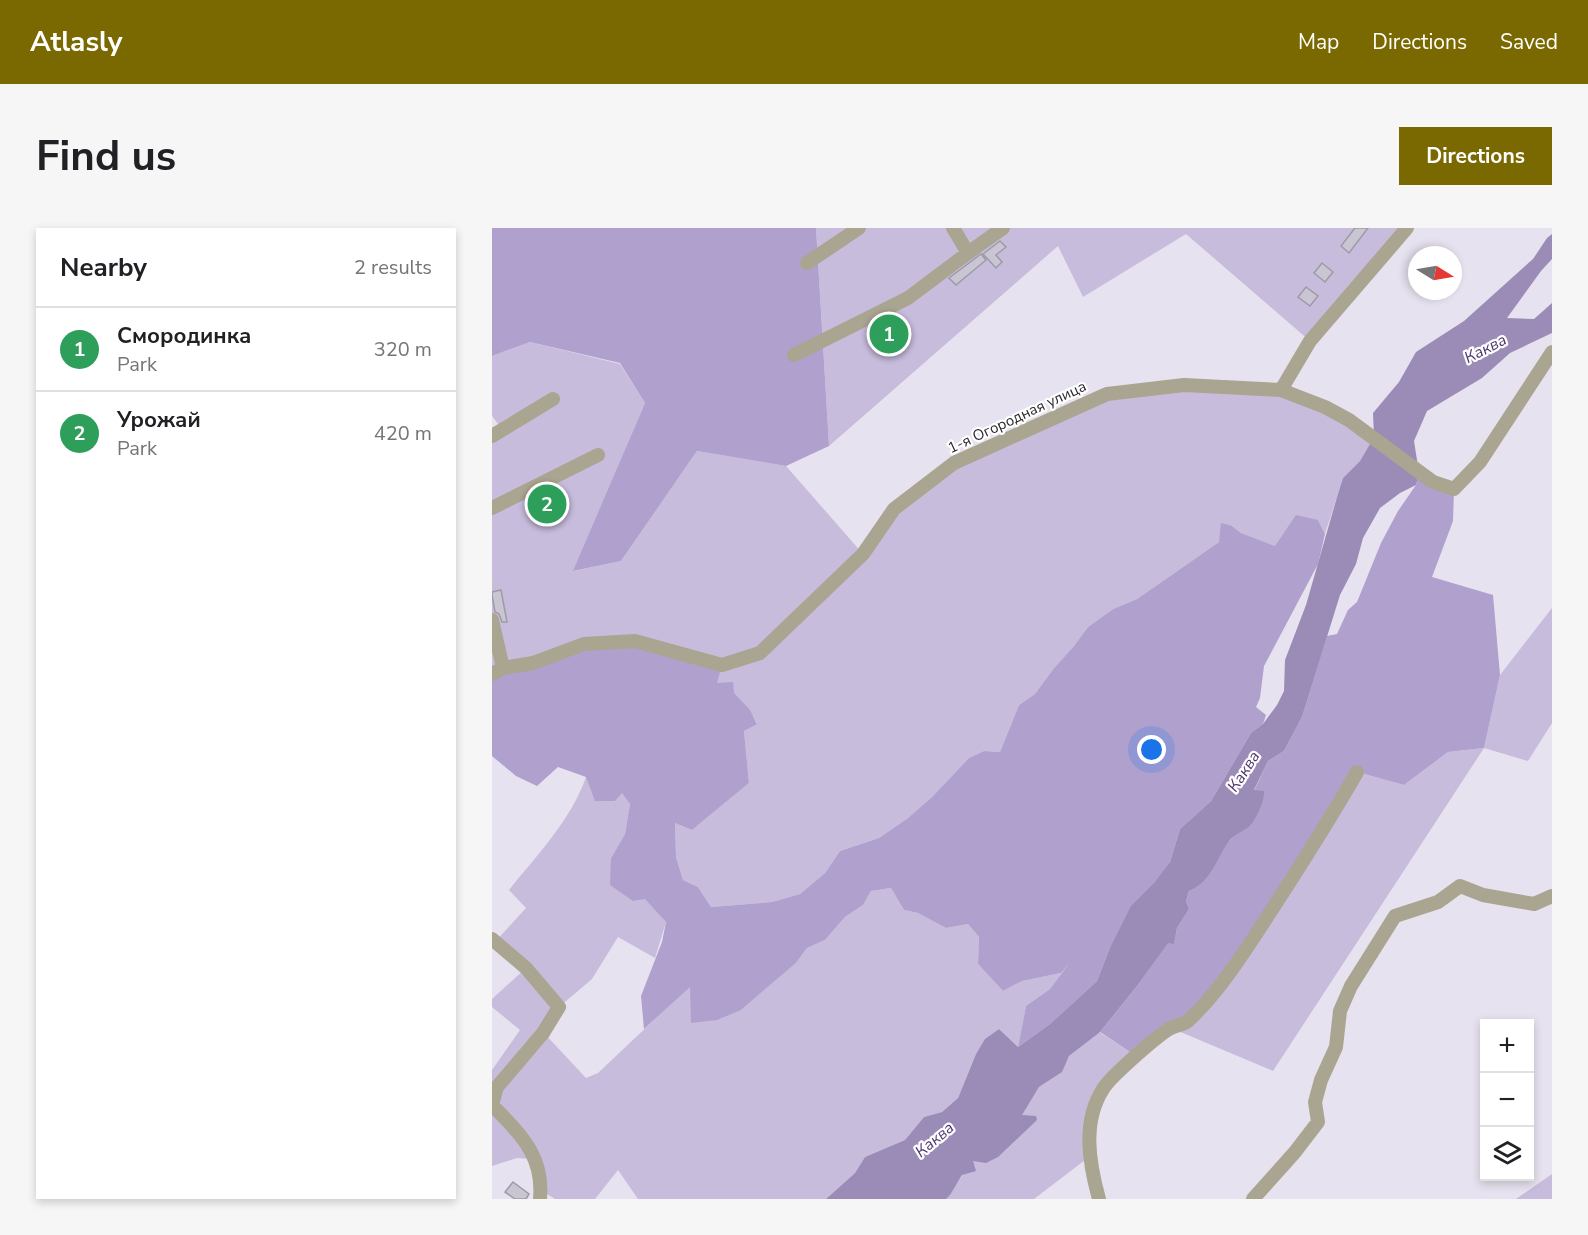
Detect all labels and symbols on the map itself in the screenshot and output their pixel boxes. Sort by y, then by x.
north arrow [1408,246,1462,300]
pin: 1 [870,312,908,356]
water label: Каква [1461,329,1510,369]
street label: 1-я Огородная улица [944,376,1090,458]
pin: 2 [528,482,566,526]
your location [1137,735,1166,764]
water label: Каква [1222,747,1265,796]
water label: Каква [910,1117,959,1163]

